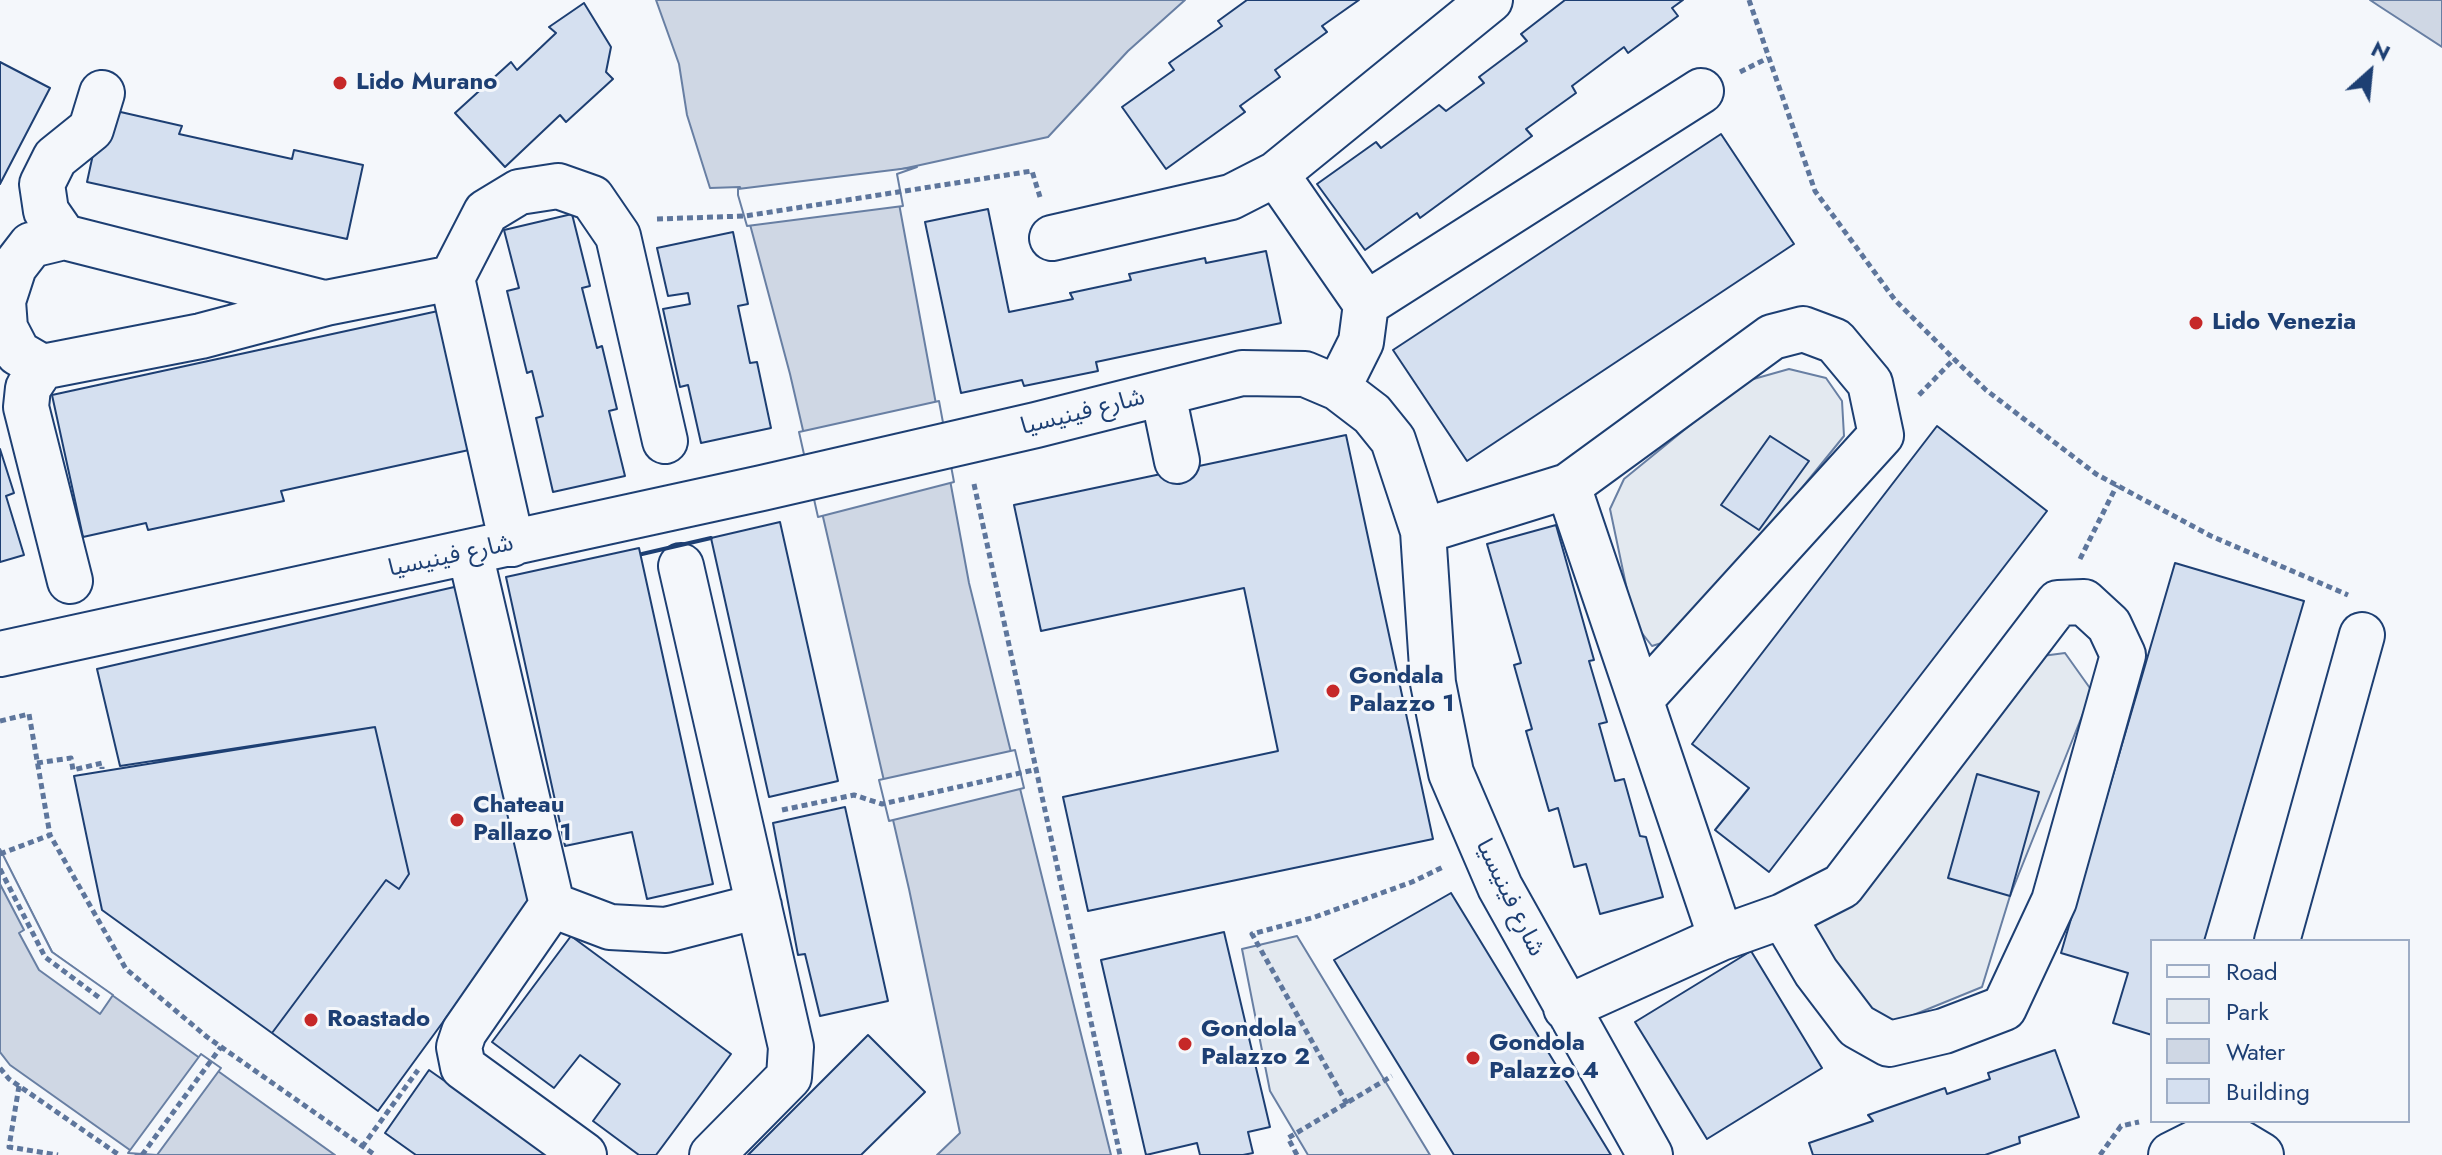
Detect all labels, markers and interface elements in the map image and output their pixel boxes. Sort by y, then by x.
north arrow [2330,32,2410,112]
text: N [2366,32,2396,69]
place label: Lido Murano [356,69,497,97]
marker: Lido Murano [331,74,349,92]
place label: Lido Venezia [2212,309,2356,337]
marker: Lido Venezia [2187,314,2205,332]
street label: شارع فينيسيا [1018,384,1148,442]
street label: شارع فينيسيا [386,530,516,584]
place label: Gondala Palazzo 1 [1349,663,1455,719]
marker: Gondala Palazzo 1 [1324,682,1342,700]
place label: Chateau Pallazo 1 [473,792,572,848]
marker: Chateau Pallazo 1 [448,811,466,829]
street label: شارع فينيسيا [1468,835,1550,961]
legend [2150,939,2410,1123]
text: Road [2226,954,2278,989]
text: Park [2226,994,2269,1029]
place label: Roastado [327,1006,430,1034]
marker: Roastado [302,1011,320,1029]
place label: Gondola Palazzo 2 [1201,1016,1310,1072]
place label: Gondola Palazzo 4 [1489,1030,1599,1086]
text: Water [2226,1034,2285,1069]
marker: Gondola Palazzo 2 [1176,1035,1194,1053]
marker: Gondola Palazzo 4 [1464,1049,1482,1067]
text: Building [2226,1074,2310,1109]

